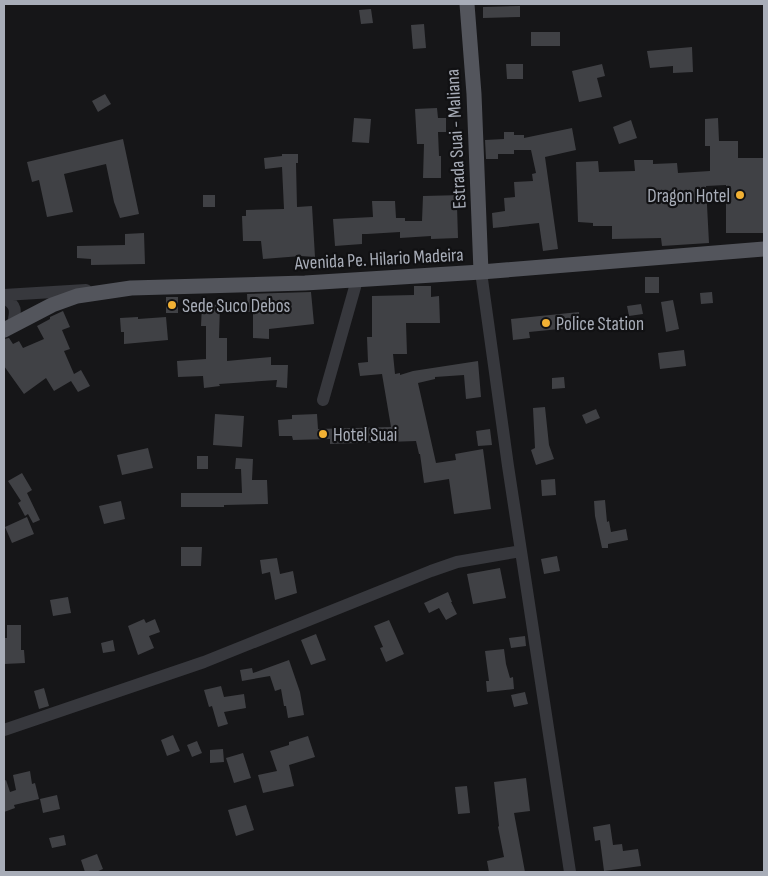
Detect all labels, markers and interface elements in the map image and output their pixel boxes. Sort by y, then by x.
street label: Estrada Suai - Maliana [441,68,472,209]
place label: Dragon Hotel [647,185,730,208]
marker: Dragon Hotel [734,189,746,201]
street label: Avenida Pe. Hilario Madeira [293,244,464,275]
place label: Sede Suco Debos [182,295,291,318]
marker: Sede Suco Debos [166,299,178,311]
place label: Police Station [556,313,644,336]
marker: Police Station [540,317,552,329]
place label: Hotel Suai [333,424,397,447]
marker: Hotel Suai [317,428,329,440]

